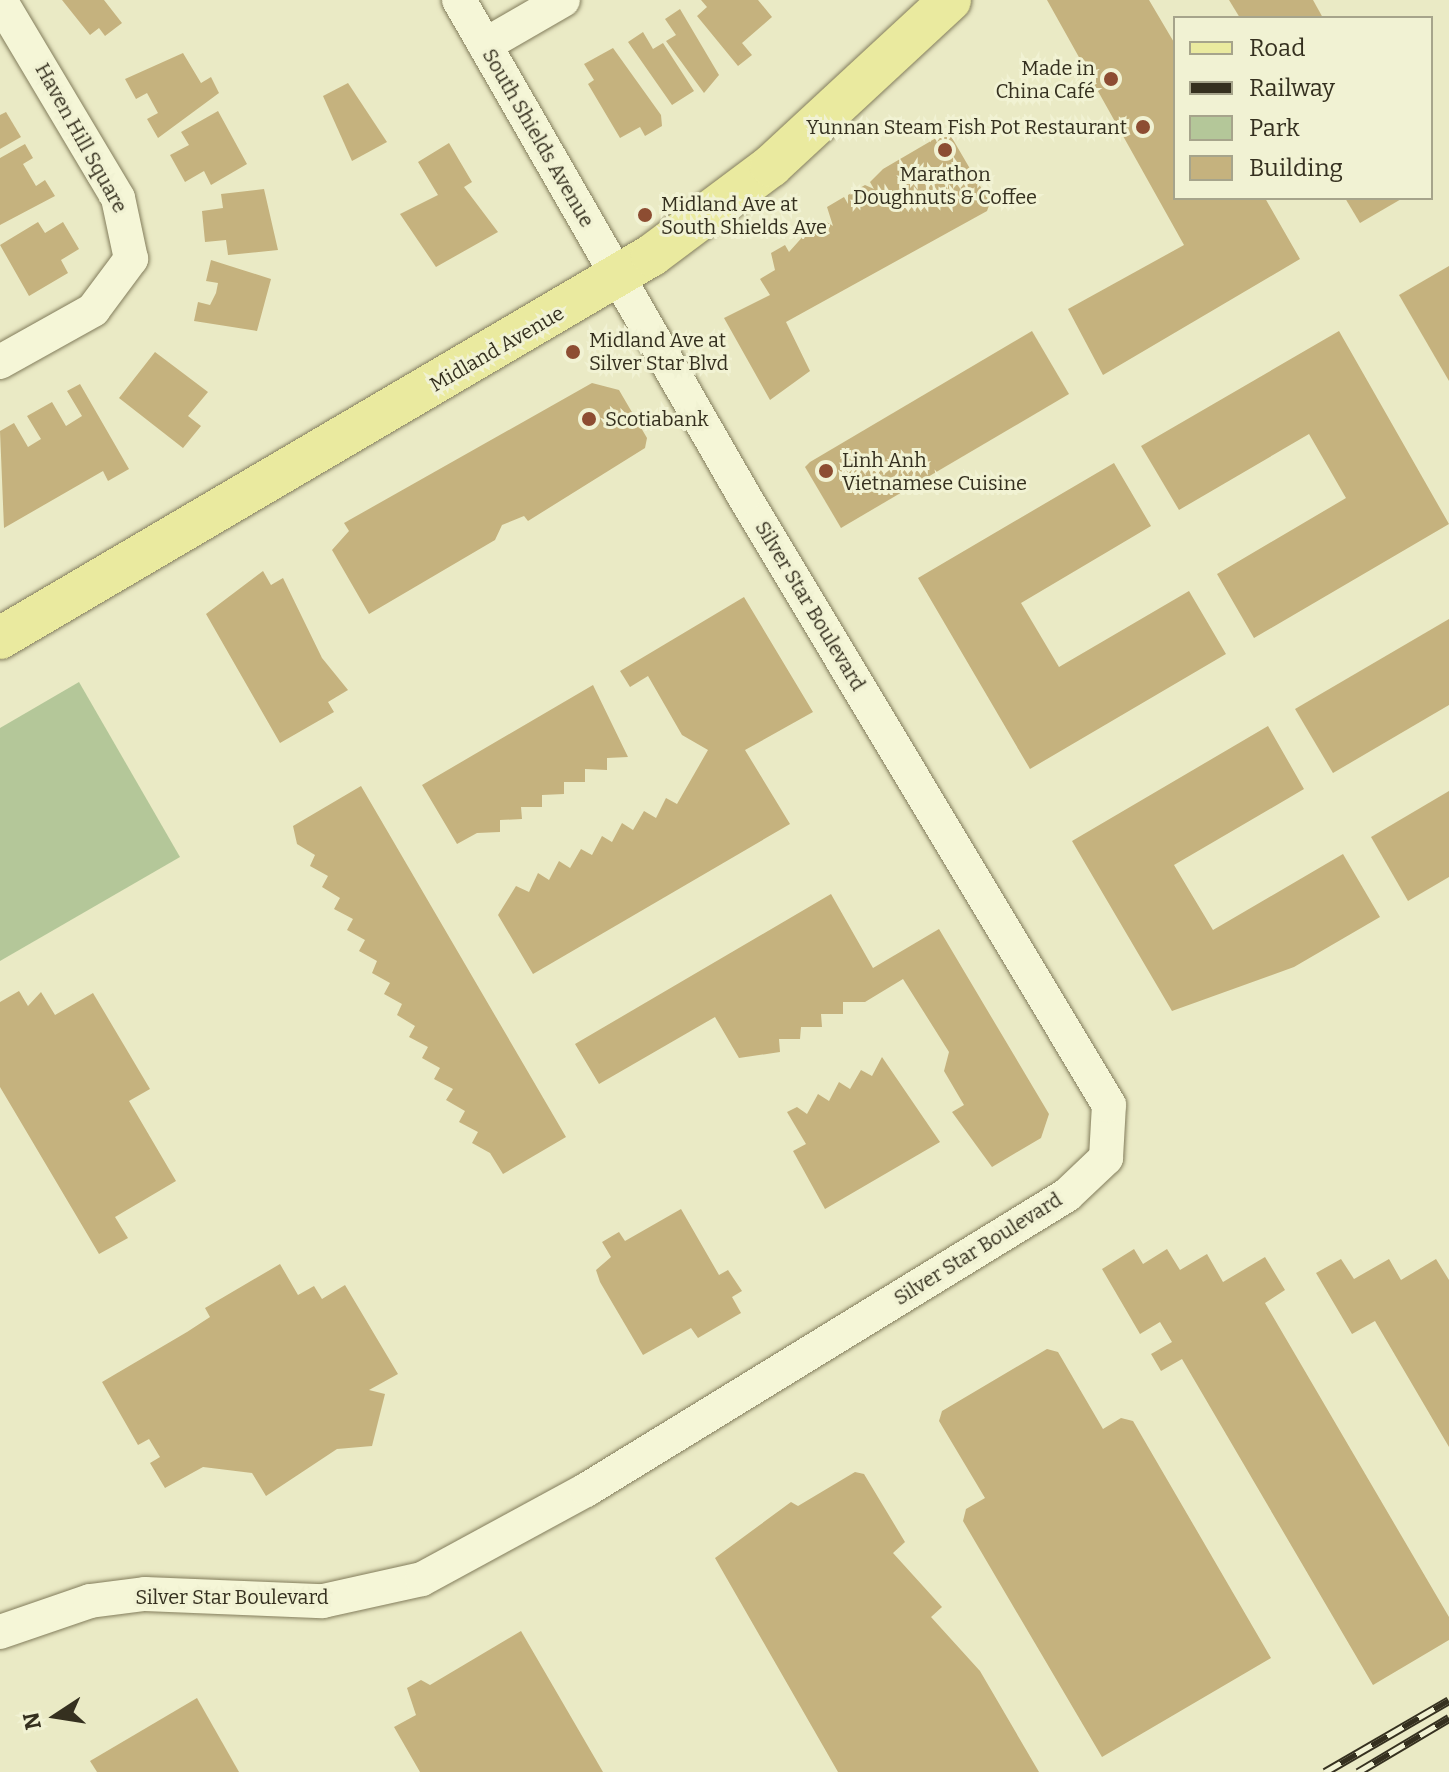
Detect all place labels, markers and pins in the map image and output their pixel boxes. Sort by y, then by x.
place label: Made in China Café [996,56,1095,103]
marker: Made in China Café [1102,70,1120,88]
place label: Yunnan Steam Fish Pot Restaurant [806,115,1127,139]
marker: Yunnan Steam Fish Pot Restaurant [1134,118,1152,136]
marker: Marathon Doughnuts & Coffee [936,141,954,159]
place label: Marathon Doughnuts & Coffee [853,162,1037,209]
place label: Midland Ave at South Shields Ave [661,192,827,239]
marker: Midland Ave at South Shields Ave [636,206,654,224]
place label: Midland Ave at Silver Star Blvd [589,328,728,375]
marker: Midland Ave at Silver Star Blvd [564,343,582,361]
place label: Scotiabank [605,407,709,431]
marker: Scotiabank [580,410,598,428]
place label: Linh Anh Vietnamese Cuisine [842,448,1027,495]
marker: Linh Anh Vietnamese Cuisine [817,462,835,480]

